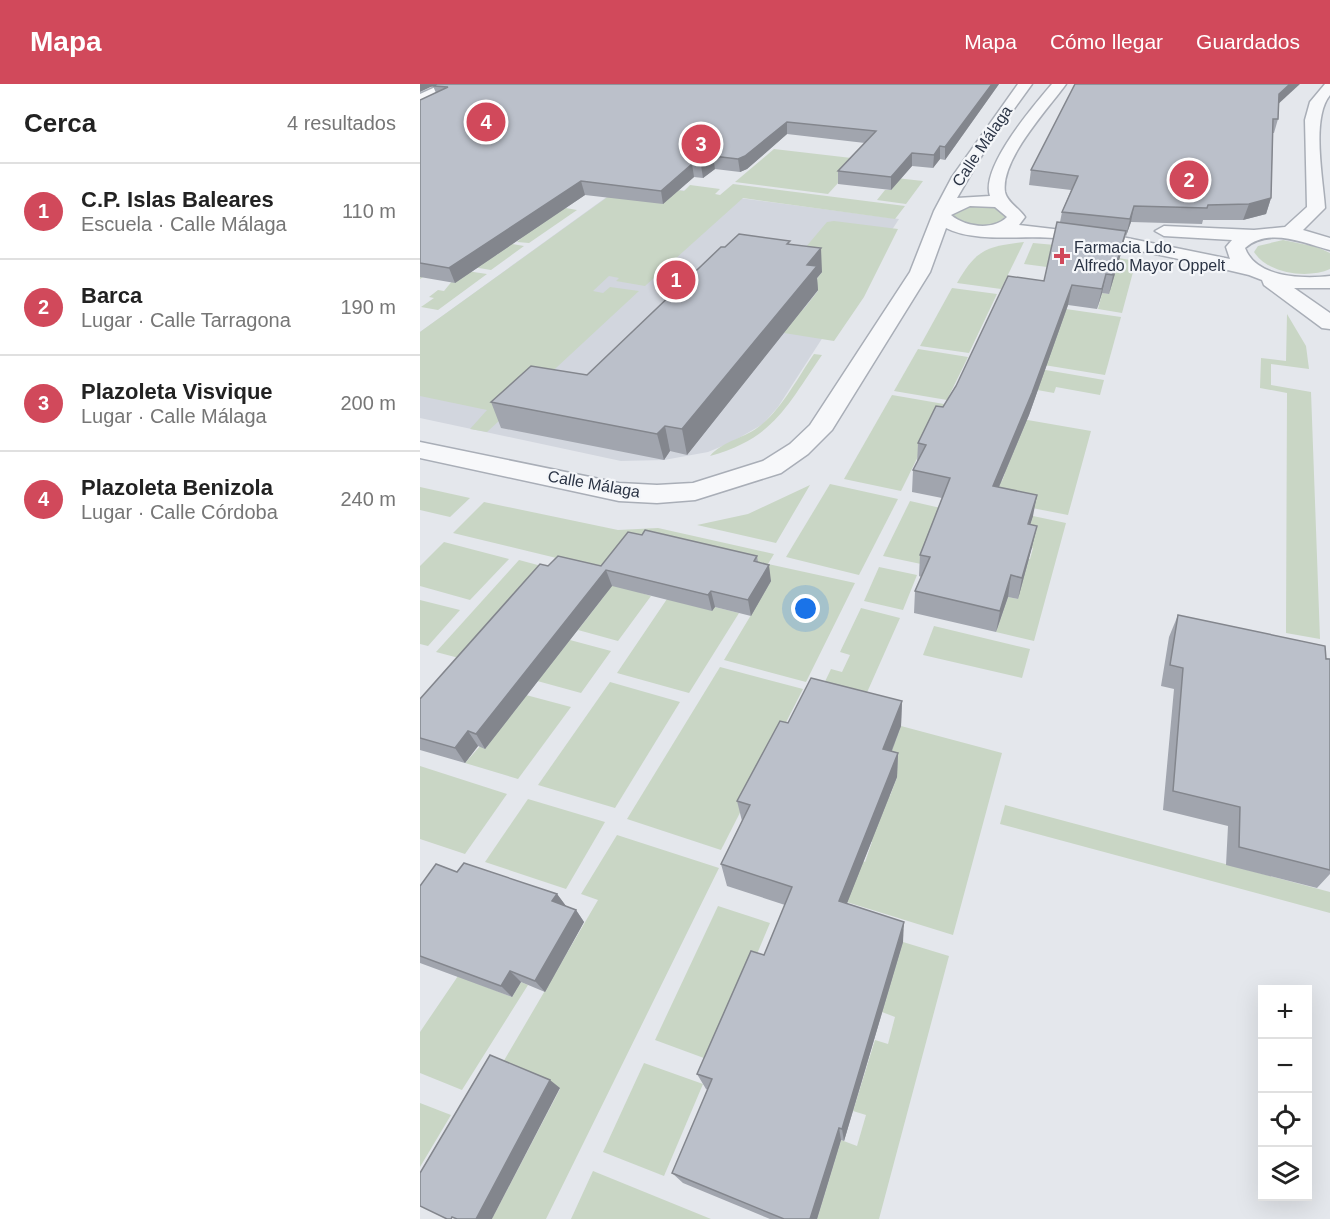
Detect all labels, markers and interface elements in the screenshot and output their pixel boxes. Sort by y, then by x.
text: Mapa [30,26,102,57]
text: Mapa [964,30,1017,53]
text: Cómo llegar [1050,30,1163,53]
text: Guardados [1196,30,1300,53]
pin: 4 [466,99,506,144]
street label: Calle Málaga [949,102,1015,189]
text: Cerca [24,108,96,138]
text: 4 resultados [287,112,396,134]
pin: 3 [682,122,720,166]
pin: 2 [1170,158,1208,202]
text: C.P. Islas Baleares [81,187,274,212]
text: 1 [38,200,49,222]
text: 110 m [342,200,396,222]
text: Escuela · Calle Málaga [81,213,287,235]
place label: Farmacia Ldo. Alfredo Mayor Oppelt [1074,239,1226,274]
marker: Farmacia Ldo. Alfredo Mayor Oppelt [1055,249,1069,263]
pin: 1 [656,258,696,302]
text: Barca [81,283,142,308]
text: 2 [38,296,49,318]
text: 190 m [340,296,396,318]
text: Lugar · Calle Tarragona [81,309,291,331]
text: Plazoleta Visvique [81,379,273,404]
text: 3 [38,392,49,414]
text: 200 m [340,392,396,414]
text: Lugar · Calle Málaga [81,405,267,427]
street label: Calle Málaga [547,468,642,500]
text: Plazoleta Benizola [81,475,273,500]
text: 4 [38,488,49,510]
text: 240 m [340,488,396,510]
text: Lugar · Calle Córdoba [81,501,278,523]
your location [791,594,820,623]
map controls [1258,985,1312,1201]
button: + [1258,985,1312,1039]
button: − [1258,1039,1312,1093]
button: locate [1258,1093,1312,1147]
button: layers [1258,1147,1312,1201]

